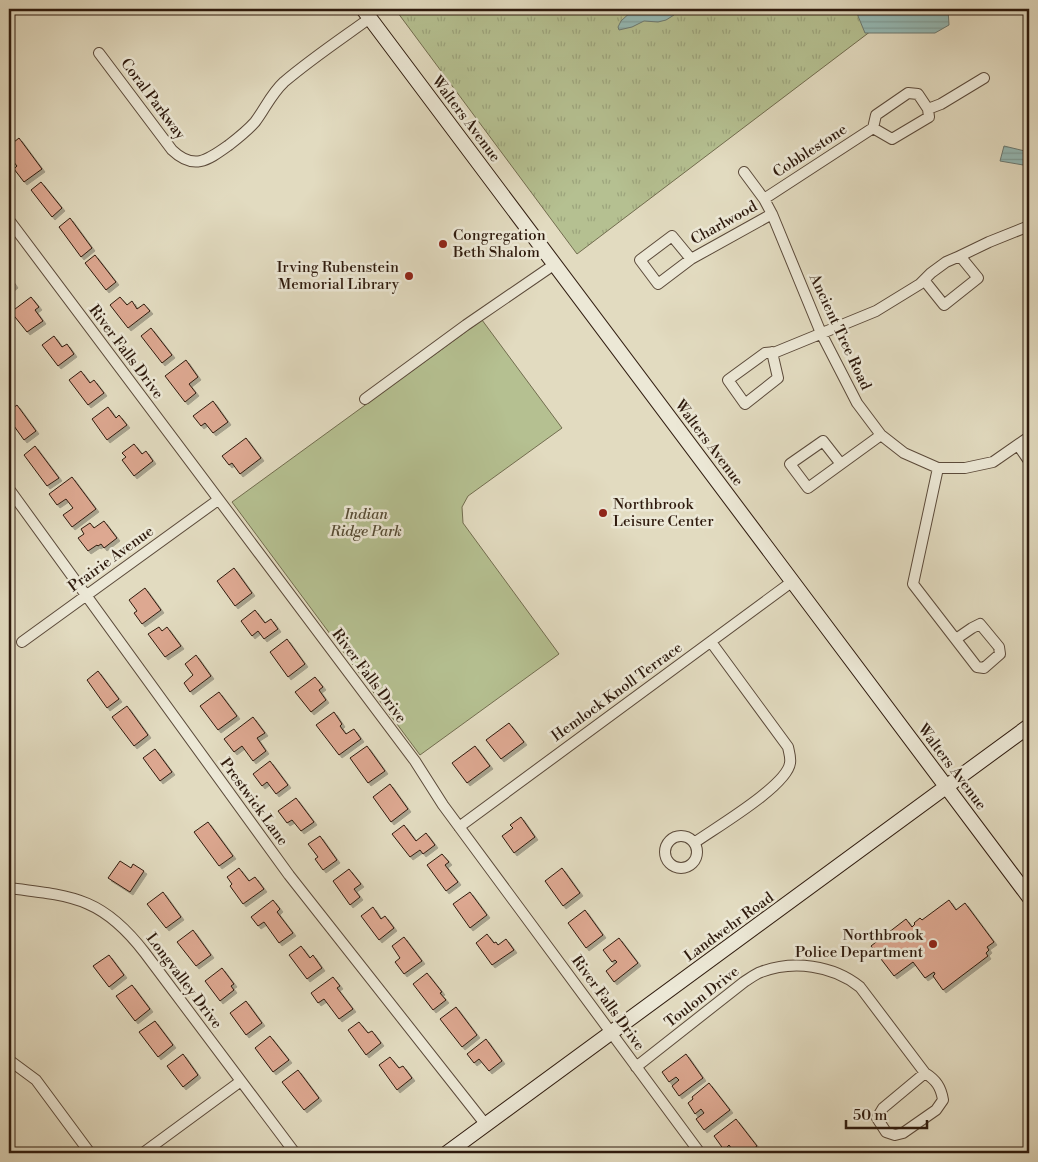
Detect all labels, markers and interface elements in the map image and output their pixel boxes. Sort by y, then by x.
street label: Coral Parkway [116,55,190,144]
street label: Walters Avenue [427,71,505,166]
street label: Cobblestone [769,120,851,182]
street label: Charlwood [687,197,761,249]
place label: Congregation Beth Shalom [452,226,546,262]
marker: Congregation Beth Shalom [437,238,449,250]
place label: Irving Rubenstein Memorial Library [277,258,400,294]
marker: Irving Rubenstein Memorial Library [403,270,415,282]
street label: Ancient Tree Road [804,270,875,394]
street label: River Falls Drive [84,301,168,403]
street label: Walters Avenue [670,395,748,490]
place label: Northbrook Leisure Center [613,495,714,531]
park label: Indian Ridge Park [329,505,402,541]
marker: Northbrook Leisure Center [597,507,609,519]
street label: Prairie Avenue [65,522,157,596]
street label: River Falls Drive [327,625,411,727]
street label: Hemlock Knoll Terrace [548,638,686,746]
street label: Walters Avenue [913,719,991,814]
street label: Prestwick Lane [216,754,292,850]
street label: Landwehr Road [680,888,778,966]
place label: Northbrook Police Department [795,926,924,962]
street label: Longvalley Drive [142,929,226,1033]
marker: Northbrook Police Department [927,938,939,950]
street label: River Falls Drive [567,952,649,1054]
street label: Toulon Drive [661,962,743,1032]
scale bar [846,1097,927,1129]
text: 50 m [853,1106,887,1125]

